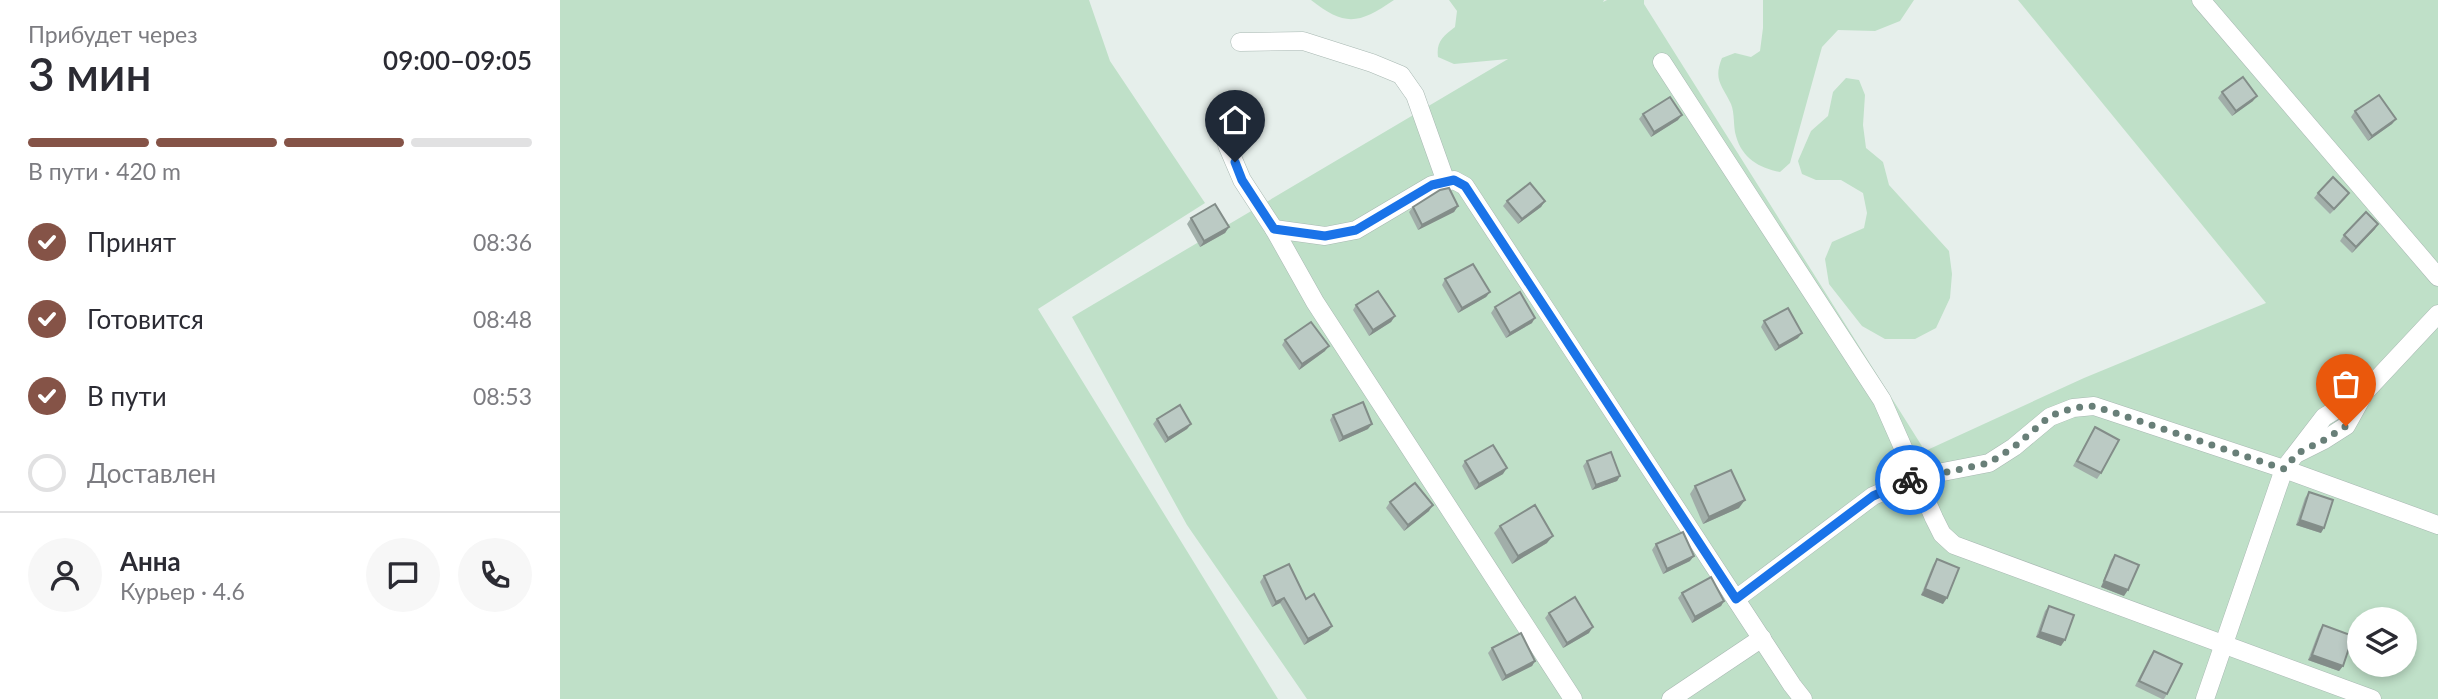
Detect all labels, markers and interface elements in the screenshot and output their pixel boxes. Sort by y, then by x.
text: Прибудет через [28,20,198,48]
text: 09:00–09:05 [383,44,532,76]
text: 3 мин [28,46,152,101]
pin [1205,90,1265,162]
icon: home [1216,101,1254,139]
text: В пути · 420 m [28,157,181,185]
icon: check [28,223,66,261]
text: Принят [87,226,176,258]
text: 08:36 [473,228,532,256]
icon: check [28,300,66,338]
text: Готовится [87,303,204,335]
text: 08:48 [473,305,532,333]
pin [2316,354,2376,426]
icon: bag [2327,365,2365,403]
icon: check [28,377,66,415]
text: В пути [87,380,167,412]
text: 08:53 [473,382,532,410]
courier [1875,445,1945,515]
text: Доставлен [87,457,216,489]
icon: bike [1891,461,1929,499]
button: person [28,538,102,612]
button: chat [366,538,440,612]
button: phone [458,538,532,612]
text: Анна [120,545,181,577]
text: Курьер · 4.6 [120,577,245,605]
map controls [2347,607,2417,677]
button: layers [2347,607,2417,677]

